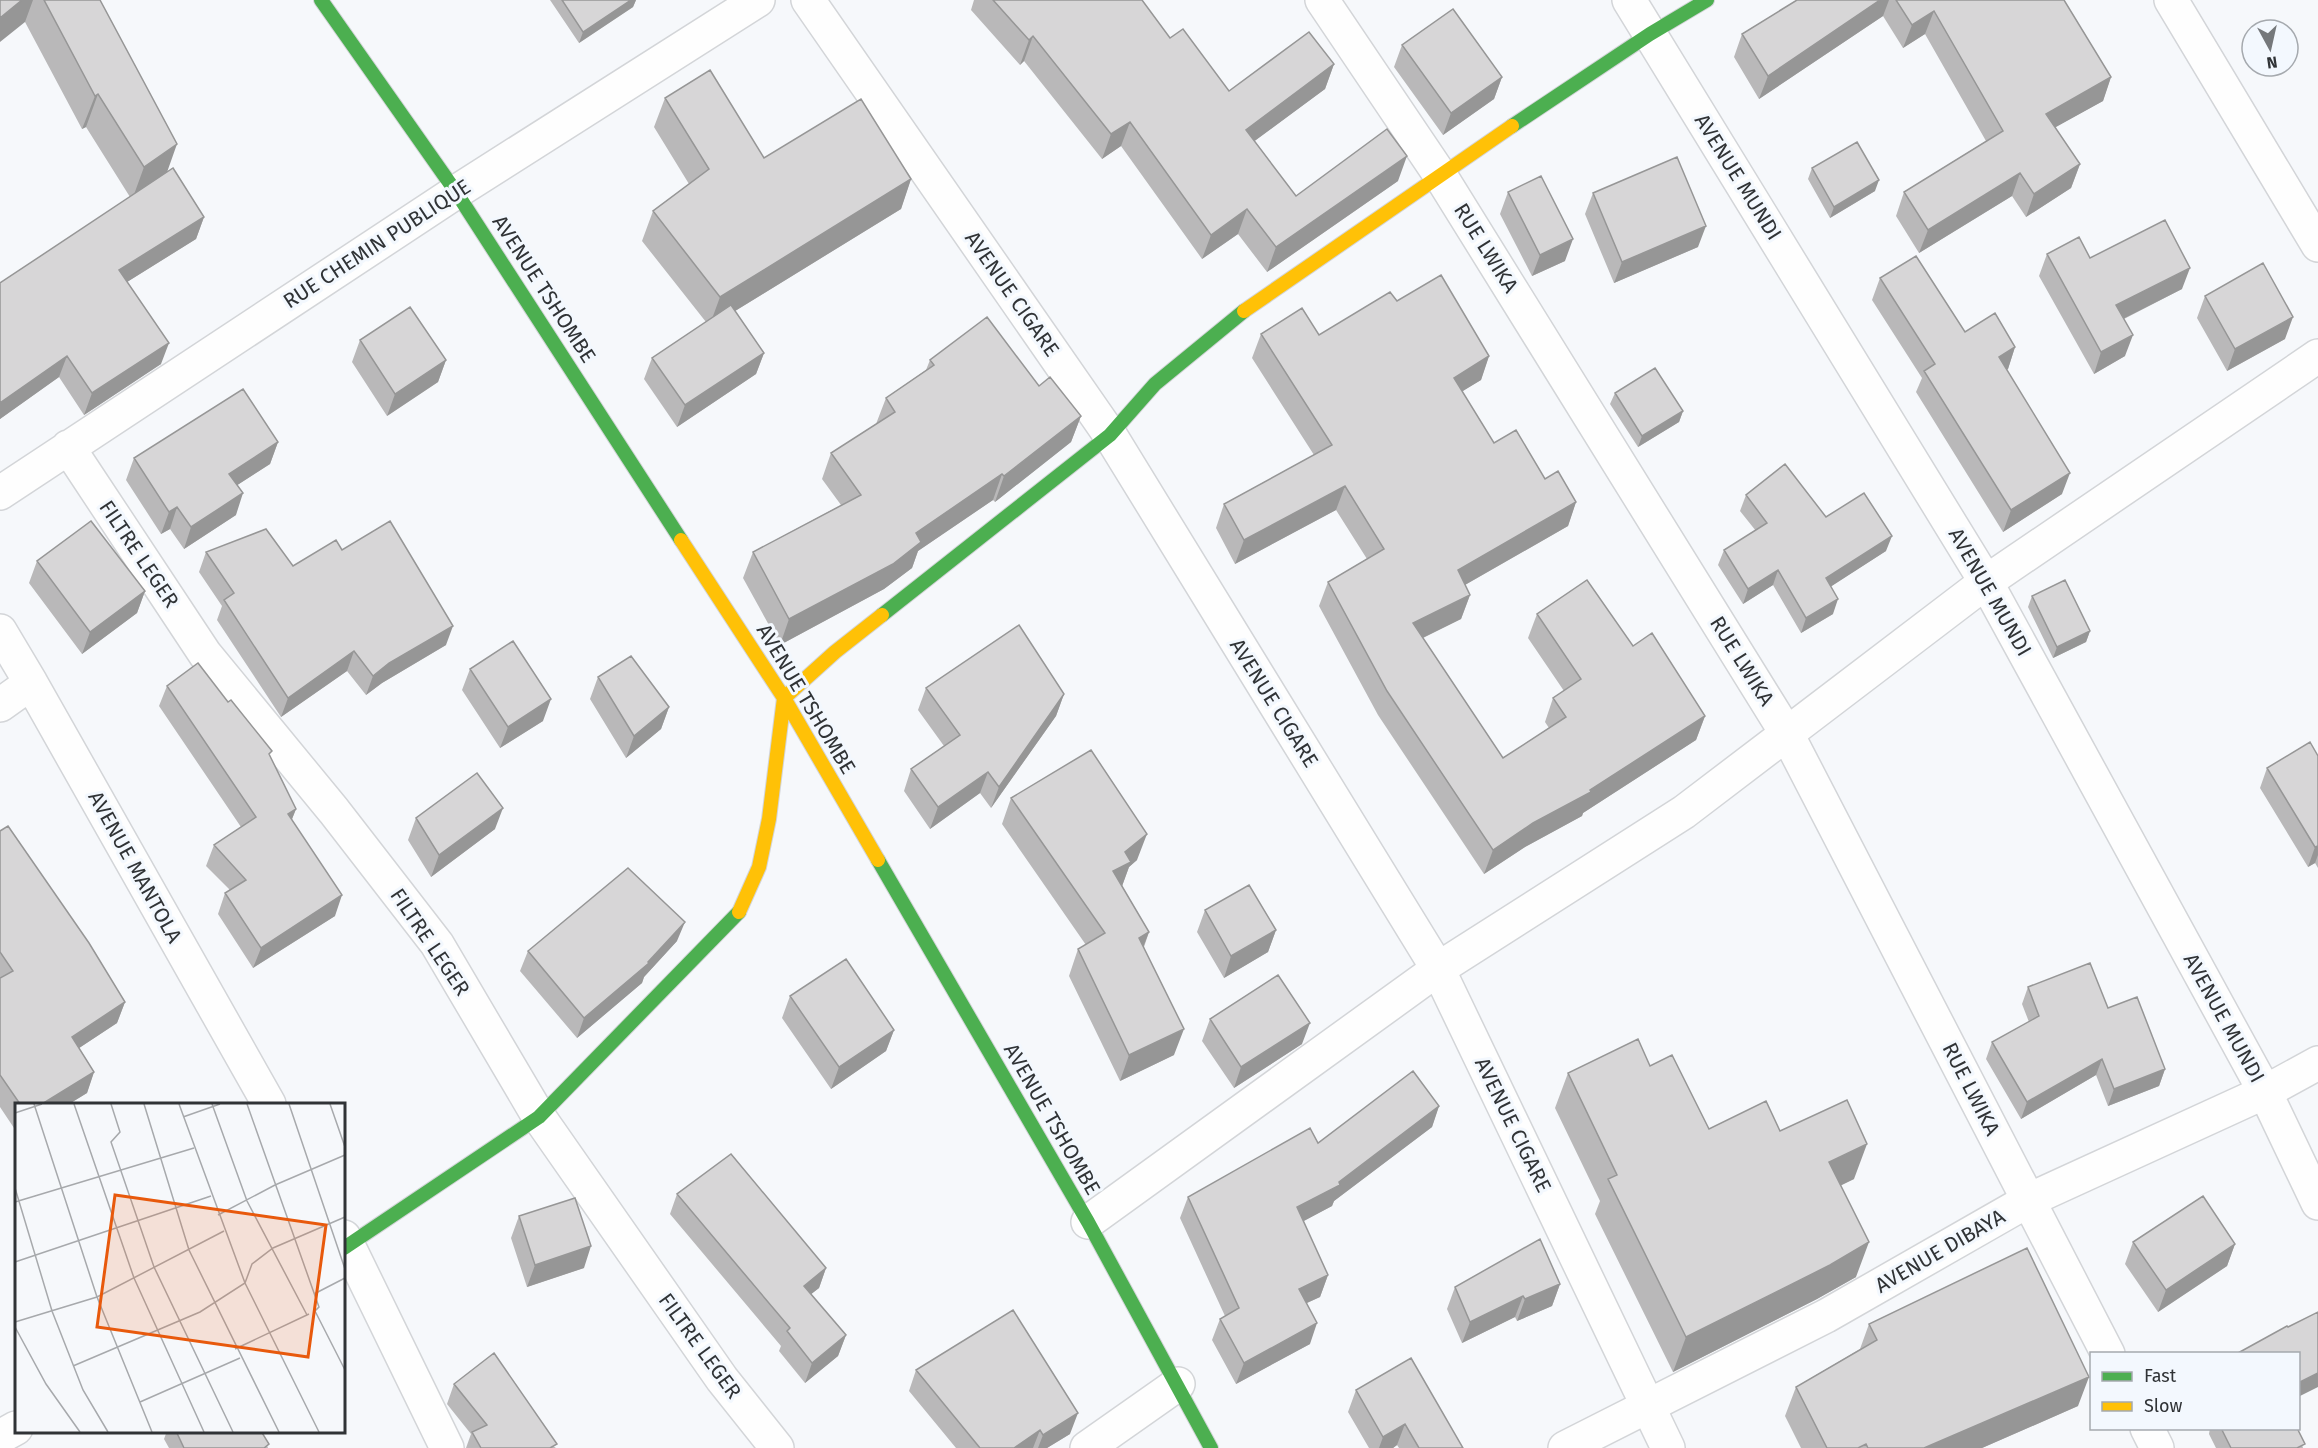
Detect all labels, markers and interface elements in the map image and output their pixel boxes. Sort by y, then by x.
north arrow [2240,18,2300,78]
text: N [2265,52,2279,73]
street label: AVENUE MUNDI [1689,109,1787,245]
street label: RUE CHEMIN PUBLIQUE [278,174,476,314]
street label: RUE LWIKA [1448,198,1524,298]
street label: AVENUE TSHOMBE [487,210,601,368]
street label: AVENUE CIGARE [959,226,1065,362]
street label: FILTRE LEGER [93,495,185,613]
street label: AVENUE MUNDI [1943,523,2037,661]
street label: RUE LWIKA [1704,611,1780,711]
street label: AVENUE TSHOMBE [751,619,861,779]
street label: AVENUE CIGARE [1224,634,1324,772]
street label: AVENUE MANTOLA [83,787,187,947]
street label: FILTRE LEGER [384,883,476,1001]
street label: AVENUE MUNDI [2178,949,2270,1087]
street label: RUE LWIKA [1937,1038,2005,1140]
street label: AVENUE TSHOMBE [998,1039,1106,1199]
street label: AVENUE CIGARE [1469,1053,1557,1197]
inset map [15,1103,345,1433]
street label: AVENUE DIBAYA [1870,1203,2010,1299]
street label: FILTRE LEGER [653,1288,747,1404]
legend [2090,1352,2300,1430]
text: Fast [2144,1365,2177,1387]
text: Slow [2144,1395,2183,1417]

